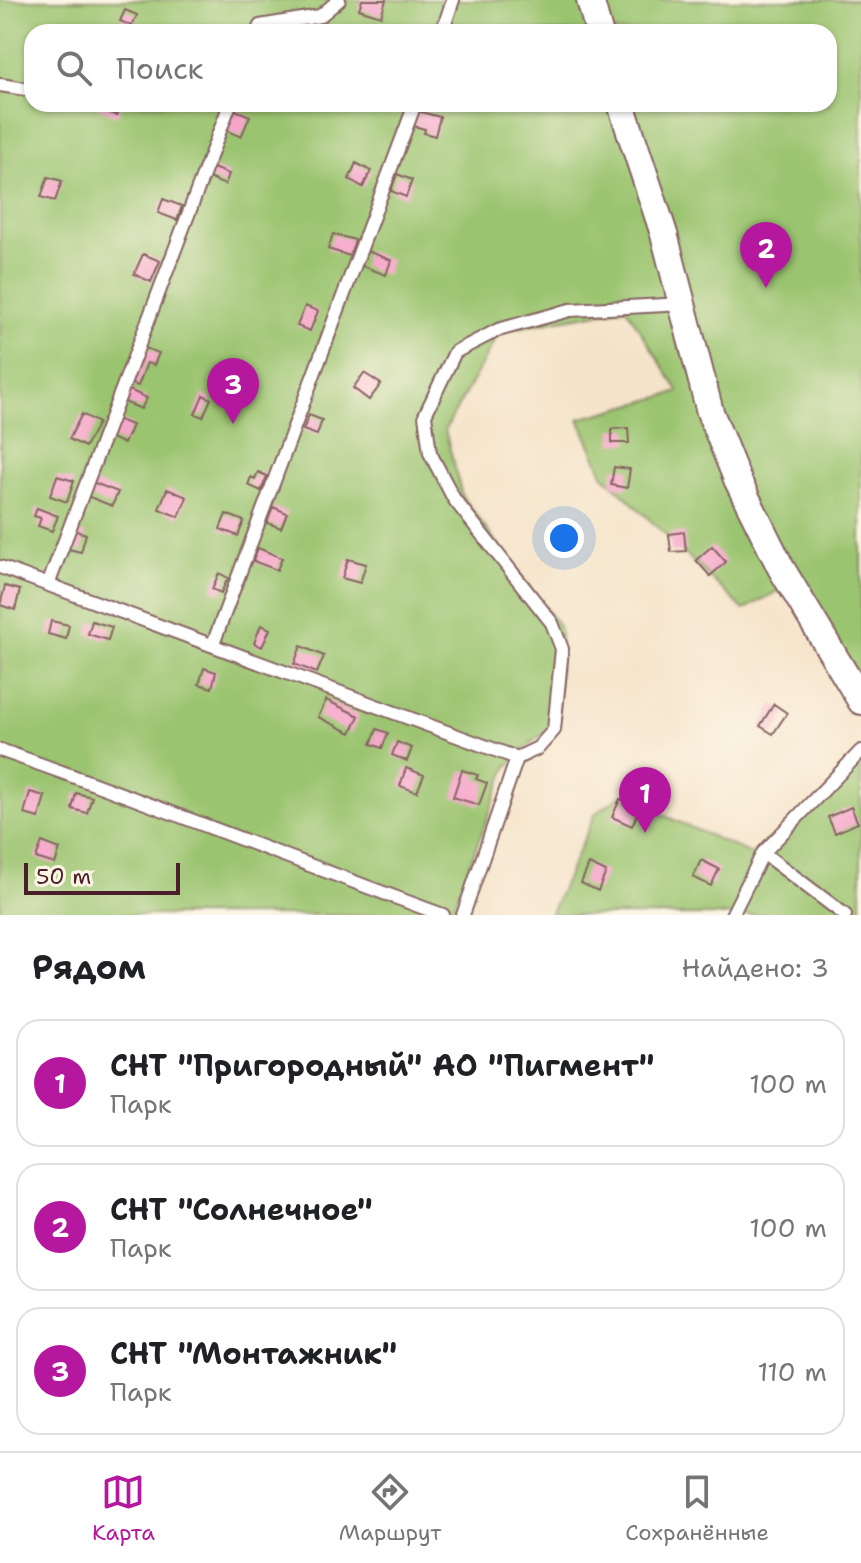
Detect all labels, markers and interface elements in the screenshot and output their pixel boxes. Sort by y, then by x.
search box [24,24,837,112]
icon: search [52,46,96,90]
text: Поиск [116,48,204,89]
pin: 2 [740,222,792,288]
pin: 3 [207,358,259,424]
your location [544,518,584,558]
pin: 1 [619,767,671,833]
scale bar [24,859,180,895]
text: 50 m [36,862,91,891]
text: Рядом [32,944,146,990]
text: Найдено: 3 [682,950,829,985]
text: СНТ "Пригородный" АО "Пигмент" [110,1045,655,1086]
text: 1 [54,1066,66,1101]
text: 100 m [749,1066,827,1101]
text: Парк [110,1086,172,1121]
text: СНТ "Солнечное" [110,1189,373,1230]
text: 2 [51,1210,69,1245]
text: 100 m [749,1210,827,1245]
text: Парк [110,1230,172,1265]
text: СНТ "Монтажник" [110,1333,397,1374]
text: 3 [51,1354,69,1389]
text: 110 m [757,1354,827,1389]
text: Парк [110,1374,172,1409]
tab: Карта [92,1470,155,1547]
tab: Маршрут [339,1470,441,1547]
tab: Сохранённые [625,1470,769,1547]

